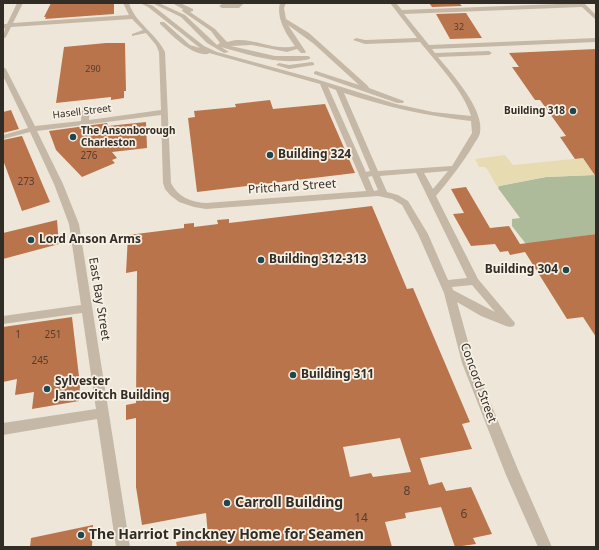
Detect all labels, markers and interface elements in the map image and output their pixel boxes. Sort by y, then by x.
house number: 32 [454,22,464,32]
house number: 290 [85,64,101,74]
street label: Hasell Street [52,102,112,122]
place label: Building 318 [504,105,565,117]
marker: Building 318 [568,106,578,116]
place label: The Ansonborough Charleston [81,125,175,148]
marker: The Ansonborough Charleston [68,132,78,142]
place label: Building 324 [278,148,351,162]
house number: 276 [80,150,98,162]
marker: Building 324 [265,150,275,160]
house number: 273 [17,176,35,188]
street label: Pritchard Street [247,177,337,197]
place label: Lord Anson Arms [39,233,141,247]
marker: Lord Anson Arms [26,235,36,245]
place label: Building 312-313 [269,253,367,267]
marker: Building 312-313 [256,255,266,265]
street label: East Bay Street [85,256,113,342]
place label: Building 304 [485,263,558,277]
marker: Building 304 [561,265,571,275]
house number: 1 [15,329,21,341]
house number: 251 [44,329,62,341]
street label: Concord Street [457,341,499,425]
house number: 245 [31,355,49,367]
place label: Building 311 [301,368,374,382]
marker: Building 311 [288,370,298,380]
place label: Sylvester Jancovitch Building [55,375,170,403]
marker: Sylvester Jancovitch Building [42,384,52,394]
house number: 8 [404,485,410,499]
place label: Carroll Building [235,495,343,511]
marker: Carroll Building [222,498,232,508]
house number: 6 [461,508,467,522]
house number: 14 [354,512,368,526]
place label: The Harriot Pinckney Home for Seamen [89,527,364,543]
marker: The Harriot Pinckney Home for Seamen [76,530,86,540]

